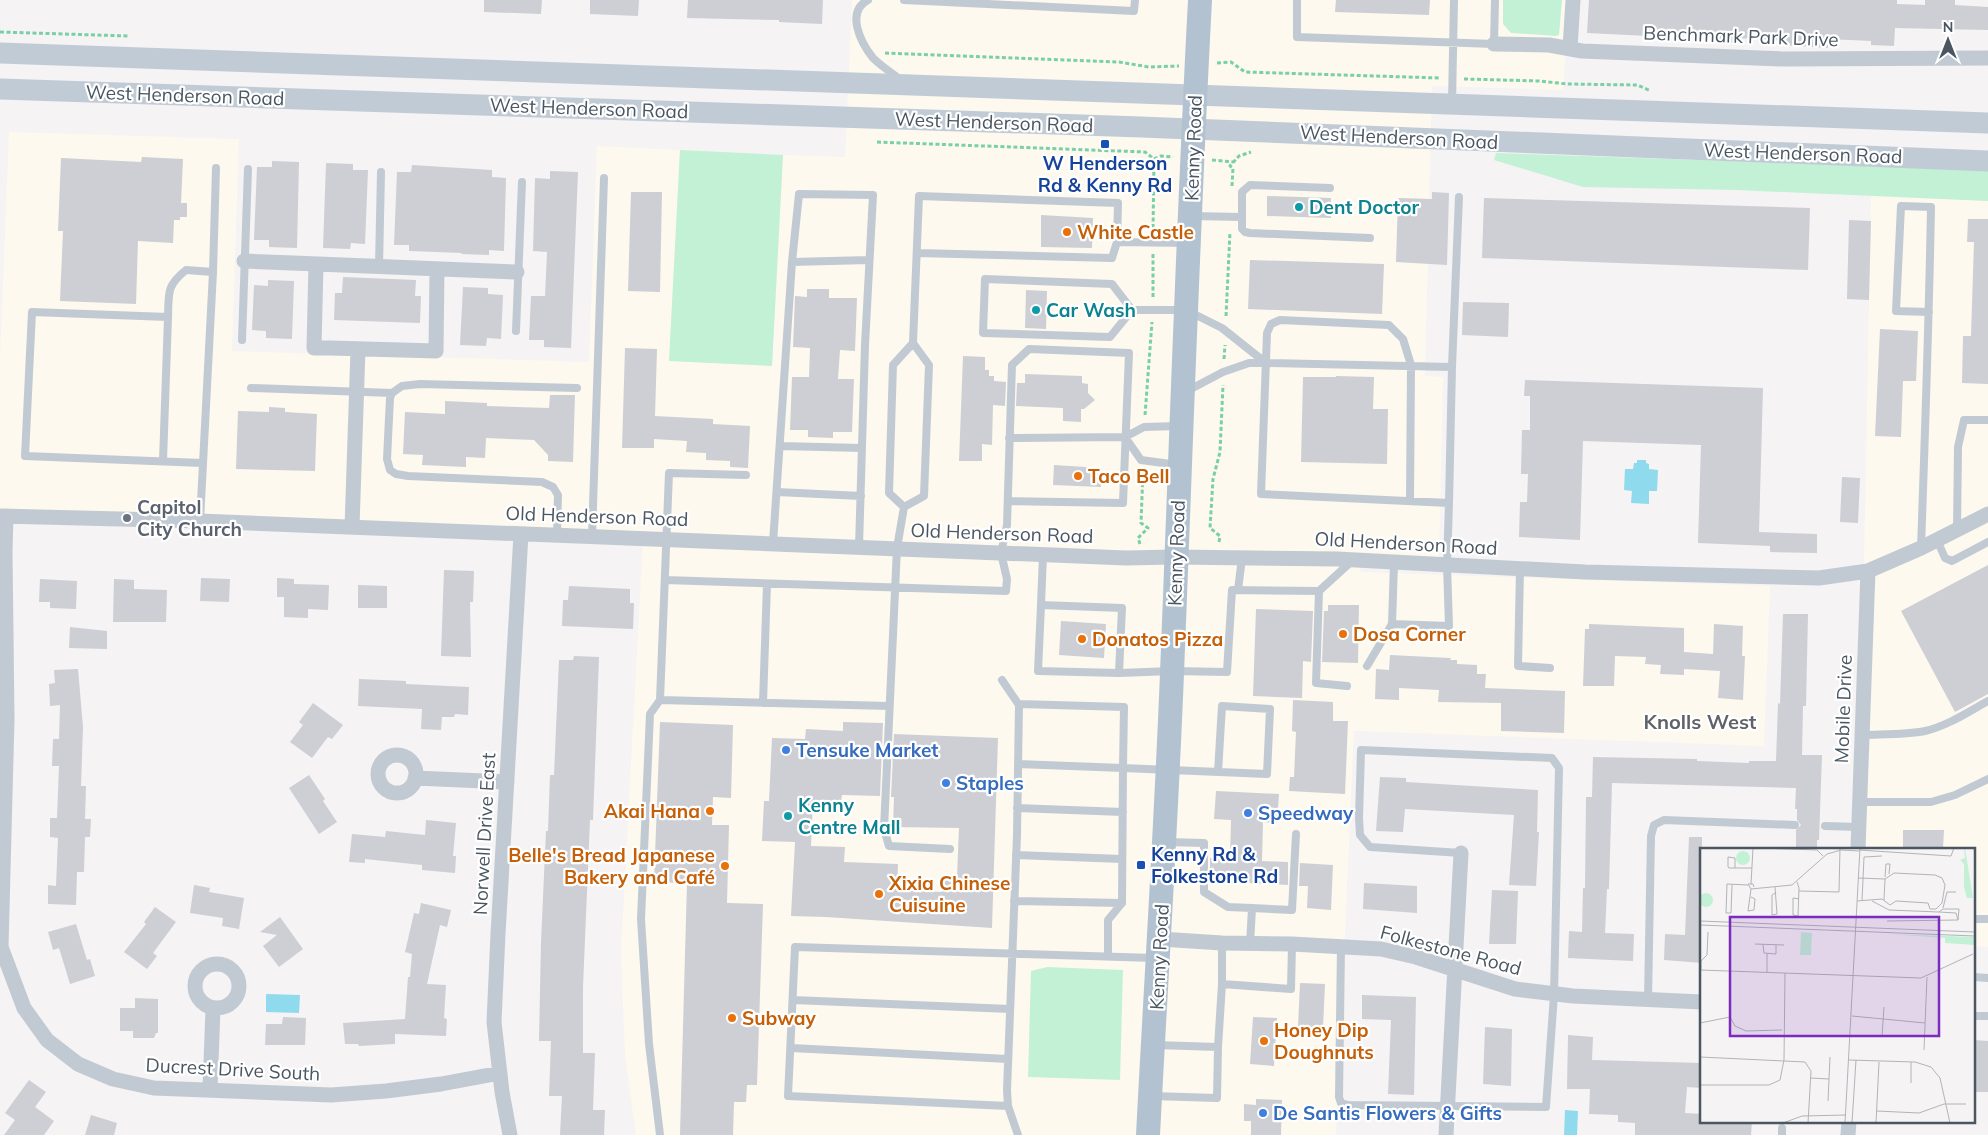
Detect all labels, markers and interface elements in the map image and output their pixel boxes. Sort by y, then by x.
north arrow [1923,15,1973,65]
text: N [1943,18,1953,36]
street label: Benchmark Park Drive [1643,21,1839,51]
street label: West Henderson Road [85,80,285,110]
street label: West Henderson Road [489,93,689,123]
street label: Kenny Road [1179,95,1207,201]
street label: West Henderson Road [894,107,1094,137]
street label: West Henderson Road [1299,120,1499,154]
marker: W Henderson Rd & Kenny Rd [1099,138,1111,150]
street label: West Henderson Road [1703,138,1903,168]
place label: W Henderson Rd & Kenny Rd [1038,151,1172,197]
place label: Dent Doctor [1309,195,1419,219]
marker: Dent Doctor [1293,201,1305,213]
place label: White Castle [1077,220,1194,244]
marker: White Castle [1061,226,1073,238]
place label: Car Wash [1046,298,1136,322]
marker: Car Wash [1030,304,1042,316]
place label: Taco Bell [1088,464,1169,488]
marker: Taco Bell [1072,470,1084,482]
place label: Capitol City Church [137,495,242,541]
street label: Kenny Road [1162,500,1190,606]
street label: Old Henderson Road [505,501,689,531]
marker: Capitol City Church [121,512,133,524]
street label: Old Henderson Road [910,518,1094,548]
street label: Old Henderson Road [1314,526,1498,560]
place label: Dosa Corner [1353,622,1466,646]
place label: Donatos Pizza [1092,627,1223,651]
marker: Dosa Corner [1337,628,1349,640]
marker: Donatos Pizza [1076,633,1088,645]
street label: Mobile Drive [1829,654,1857,764]
district label: Knolls West [1644,709,1757,734]
place label: Tensuke Market [796,738,939,762]
marker: Tensuke Market [780,744,792,756]
street label: Norwell Drive East [468,752,500,916]
place label: Staples [956,771,1024,795]
marker: Staples [940,777,952,789]
place label: Kenny Centre Mall [798,793,901,839]
place label: Akai Hana [604,799,700,823]
place label: Speedway [1258,801,1354,825]
marker: Akai Hana [704,805,716,817]
marker: Speedway [1242,807,1254,819]
marker: Kenny Centre Mall [782,810,794,822]
place label: Kenny Rd & Folkestone Rd [1151,842,1278,888]
place label: Belle's Bread Japanese Bakery and Café [508,843,715,889]
inset map [1700,848,1976,1122]
marker: Kenny Rd & Folkestone Rd [1135,859,1147,871]
marker: Belle's Bread Japanese Bakery and Café [719,860,731,872]
place label: Xixia Chinese Cuisuine [888,871,1010,917]
marker: Xixia Chinese Cuisuine [873,888,885,900]
street label: Kenny Road [1144,903,1174,1011]
street label: Folkestone Road [1378,920,1524,980]
place label: Subway [742,1006,816,1030]
marker: Subway [726,1012,738,1024]
place label: Honey Dip Doughnuts [1274,1018,1374,1064]
marker: Honey Dip Doughnuts [1258,1035,1270,1047]
street label: Ducrest Drive South [145,1052,321,1086]
place label: De Santis Flowers & Gifts [1273,1101,1502,1125]
marker: De Santis Flowers & Gifts [1257,1107,1269,1119]

